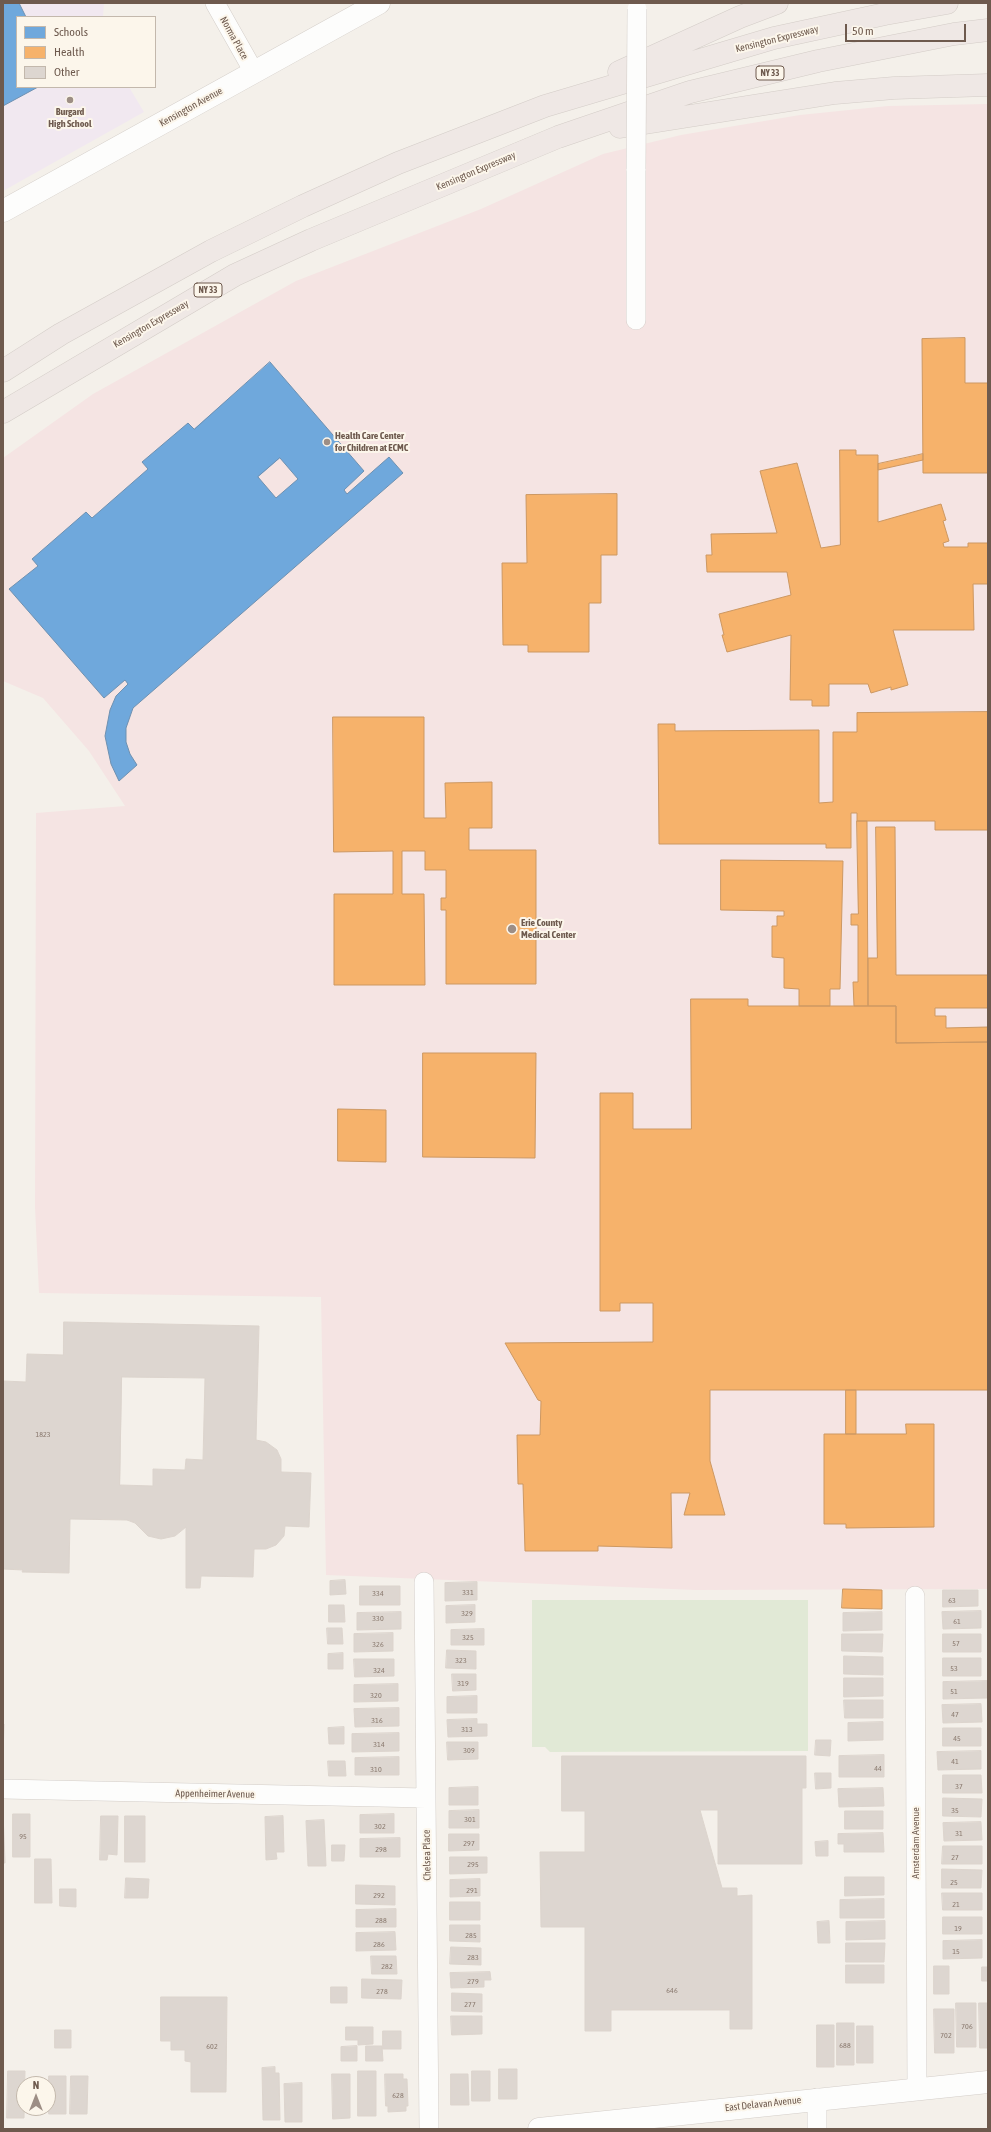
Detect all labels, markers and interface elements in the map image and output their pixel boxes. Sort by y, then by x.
street label: Norma Place [217,14,251,62]
legend [16,16,156,88]
scale bar [847,16,968,42]
street label: Kensington Expressway [734,23,820,55]
text: 50 m [852,24,874,38]
text: Schools [54,25,88,39]
text: Health [54,45,84,59]
text: Other [54,65,79,79]
road number: NY 33 [756,66,784,80]
street label: Kensington Avenue [157,85,225,129]
marker: Burgard High School [65,95,75,105]
place label: Burgard High School [48,106,92,130]
street label: Kensington Expressway [435,149,517,193]
road number: NY 33 [194,283,222,297]
street label: Kensington Expressway [111,298,191,350]
place label: Health Care Center for Children at ECMC [335,430,408,454]
marker: Health Care Center for Children at ECMC [322,437,332,447]
place label: Erie County Medical Center [521,917,576,940]
marker: Erie County Medical Center [506,923,518,935]
house number: 1823 [35,1429,51,1439]
house number: 331 [462,1587,474,1597]
house number: 334 [372,1588,384,1598]
house number: 63 [948,1595,956,1605]
house number: 329 [461,1608,473,1618]
house number: 330 [372,1613,384,1623]
house number: 61 [953,1616,961,1626]
house number: 325 [462,1632,474,1642]
house number: 57 [952,1638,960,1648]
house number: 326 [372,1639,384,1649]
house number: 323 [455,1655,467,1665]
house number: 53 [950,1663,958,1673]
house number: 324 [373,1665,385,1675]
house number: 319 [457,1678,469,1688]
house number: 51 [950,1686,958,1696]
house number: 320 [370,1690,382,1700]
house number: 47 [951,1709,959,1719]
house number: 316 [371,1715,383,1725]
house number: 313 [461,1724,473,1734]
house number: 45 [953,1733,961,1743]
house number: 314 [373,1739,385,1749]
house number: 309 [463,1745,475,1755]
house number: 41 [951,1756,959,1766]
house number: 44 [874,1763,882,1773]
house number: 310 [370,1764,382,1774]
house number: 37 [955,1781,963,1791]
street label: Appenheimer Avenue [175,1787,255,1801]
house number: 35 [951,1805,959,1815]
street label: Amsterdam Avenue [910,1807,922,1879]
house number: 301 [464,1814,476,1824]
house number: 302 [374,1821,386,1831]
house number: 31 [955,1828,963,1838]
street label: Chelsea Place [421,1829,433,1881]
house number: 95 [19,1831,27,1841]
house number: 297 [463,1838,475,1848]
house number: 298 [375,1844,387,1854]
house number: 27 [951,1852,959,1862]
house number: 295 [467,1859,479,1869]
house number: 25 [950,1877,958,1887]
house number: 291 [466,1885,478,1895]
house number: 292 [373,1890,385,1900]
house number: 21 [952,1899,960,1909]
house number: 288 [375,1915,387,1925]
house number: 19 [954,1923,962,1933]
house number: 285 [465,1930,477,1940]
house number: 286 [373,1939,385,1949]
house number: 15 [952,1946,960,1956]
house number: 283 [467,1952,479,1962]
house number: 282 [381,1961,393,1971]
house number: 279 [467,1976,479,1986]
house number: 646 [666,1985,678,1995]
house number: 278 [376,1986,388,1996]
house number: 277 [464,1999,476,2009]
house number: 706 [961,2021,973,2031]
house number: 702 [940,2030,952,2040]
house number: 688 [839,2040,851,2050]
house number: 602 [206,2041,218,2051]
north arrow [16,2076,56,2116]
text: N [33,2079,39,2091]
house number: 628 [392,2090,404,2100]
street label: East Delavan Avenue [724,2094,802,2114]

